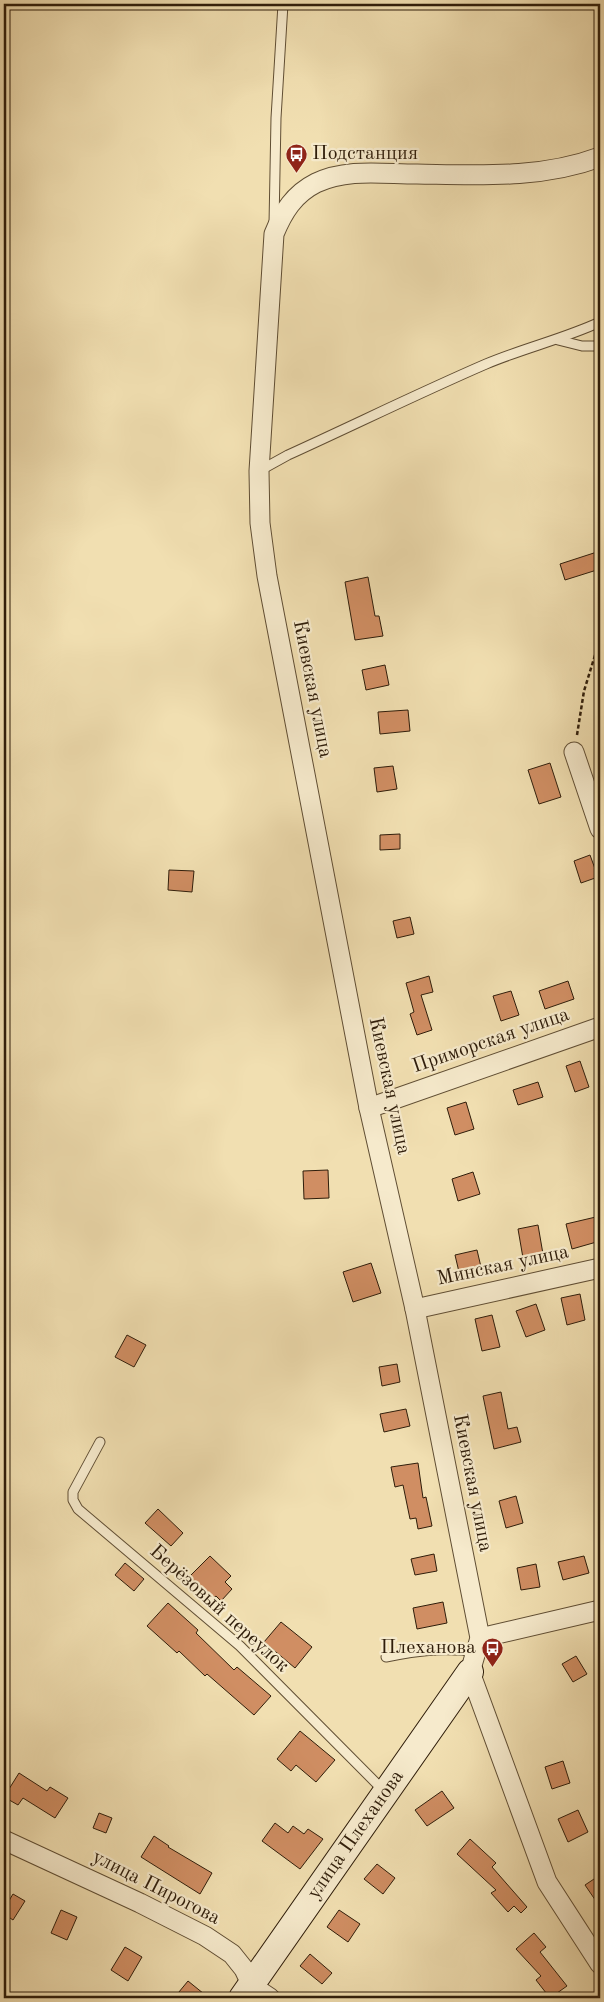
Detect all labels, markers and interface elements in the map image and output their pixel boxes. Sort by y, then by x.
bus stop icon: Подстанция [284,142,308,173]
place label: Подстанция [312,144,418,164]
street label: Киевская улица [289,618,335,760]
street label: Приморская улица [410,1005,572,1077]
street label: Киевская улица [365,1015,413,1157]
street label: Минская улица [435,1242,571,1290]
street label: Киевская улица [449,1412,495,1554]
street label: Берёзовый переулок [145,1541,293,1677]
bus stop icon: Плеханова [480,1636,504,1667]
place label: Плеханова [380,1638,476,1658]
street label: улица Плеханова [304,1767,408,1903]
street label: улица Пирогова [89,1847,223,1929]

